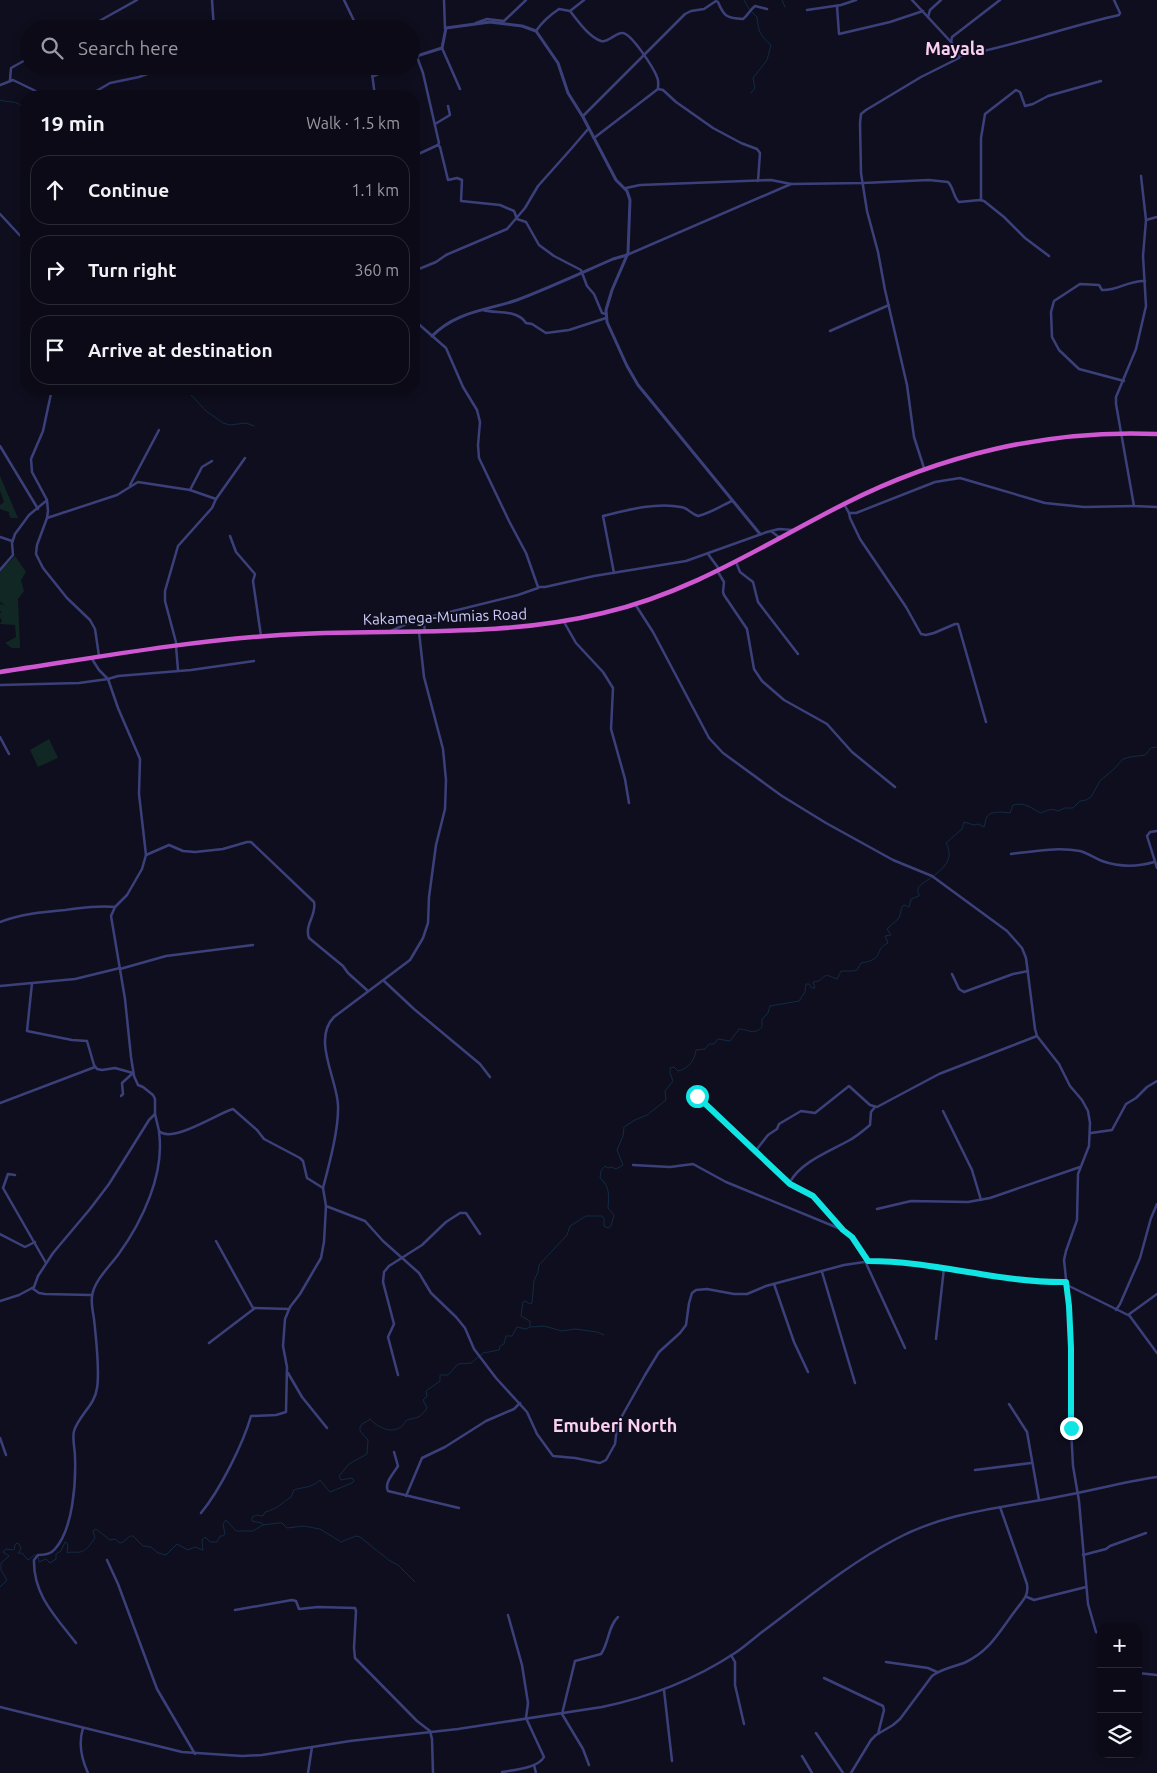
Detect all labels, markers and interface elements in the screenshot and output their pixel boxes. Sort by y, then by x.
search box [20,20,420,75]
icon: search [38,34,66,62]
text: Search here [78,37,178,59]
district label: Mayala [925,38,985,58]
text: 19 min [40,111,105,135]
text: Walk · 1.5 km [306,114,400,132]
icon: ahead [41,176,69,204]
text: Continue [88,179,169,201]
text: 1.1 km [351,181,399,199]
icon: right [41,256,69,284]
text: Turn right [88,259,176,281]
text: 360 m [354,261,399,279]
icon: arrive [41,336,69,364]
text: Arrive at destination [88,339,273,361]
street label: Kakamega-Mumias Road [363,605,527,628]
route start [686,1085,709,1108]
district label: Emuberi North [553,1415,677,1435]
route end [1060,1417,1083,1440]
map controls [1097,1623,1142,1758]
button: + [1097,1623,1142,1668]
button: − [1097,1668,1142,1713]
button: layers [1097,1713,1142,1758]

